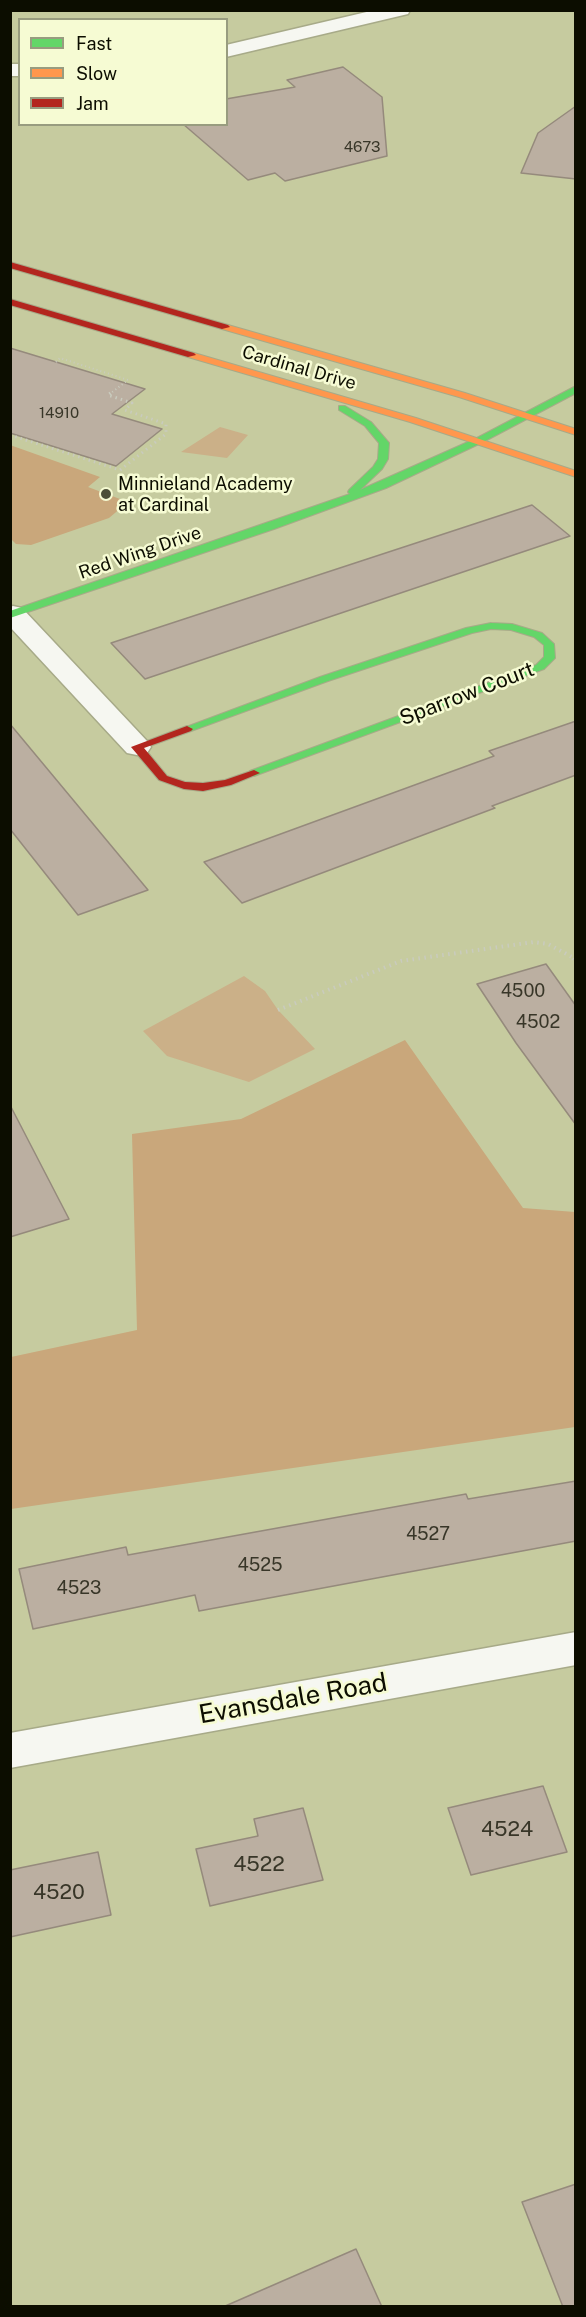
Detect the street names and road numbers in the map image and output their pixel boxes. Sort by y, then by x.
street label: Cardinal Drive [239,341,359,395]
street label: Red Wing Drive [76,522,204,584]
street label: Sparrow Court [396,657,538,731]
street label: Evansdale Road [196,1667,390,1731]

